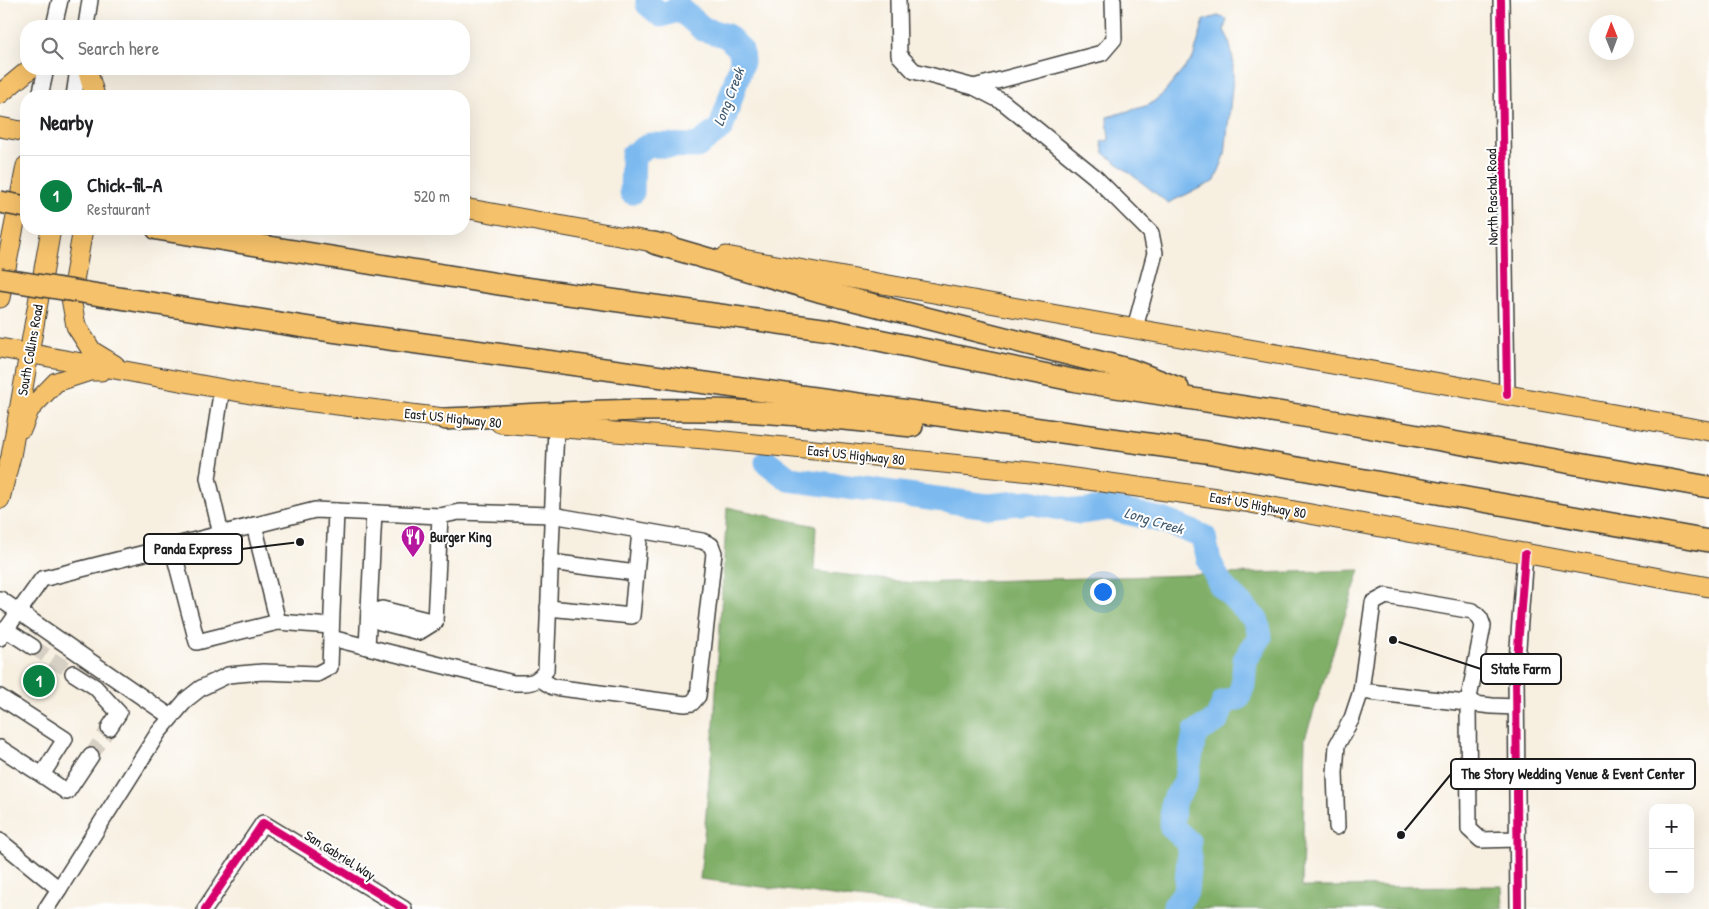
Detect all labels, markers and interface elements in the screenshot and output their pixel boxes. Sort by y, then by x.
north arrow [1589,15,1634,60]
search box [20,20,470,75]
icon: search [38,34,66,62]
text: Search here [78,35,159,61]
water label: Long Creek [708,63,750,129]
text: Nearby [40,108,93,137]
street label: North Paschal Road [1481,148,1502,246]
text: Chick-fil-A [87,172,162,198]
text: 1 [53,185,59,207]
text: 520 m [414,185,450,207]
text: Restaurant [87,198,150,220]
street label: South Collins Road [12,302,47,397]
street label: East US Highway 80 [403,403,503,433]
street label: East US Highway 80 [806,440,906,470]
street label: East US Highway 80 [1208,487,1308,523]
water label: Long Creek [1122,502,1188,540]
restaurant icon: Burger King [400,524,426,558]
place label: Burger King [430,527,492,548]
callout: Panda Express [144,534,242,564]
text: Panda Express [154,538,232,560]
your location [1090,579,1116,605]
callout: State Farm [1481,654,1561,684]
text: State Farm [1491,658,1551,679]
pin: 1 [23,662,55,700]
callout: The Story Wedding Venue & Event Center [1451,759,1695,789]
text: The Story Wedding Venue & Event Center [1460,763,1685,785]
map controls [1649,804,1694,894]
button: + [1649,804,1694,849]
street label: San Gabriel Way [301,825,380,885]
button: − [1649,849,1694,894]

